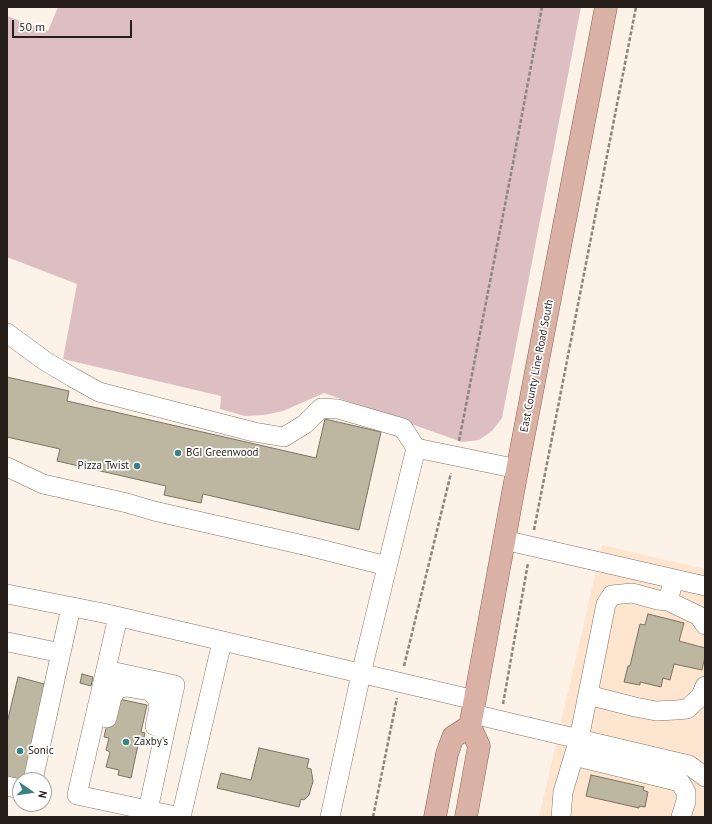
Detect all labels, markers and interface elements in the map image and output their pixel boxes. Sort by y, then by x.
scale bar [14,12,134,38]
text: 50 m [19,19,45,34]
street label: East County Line Road South [518,298,556,434]
place label: BGI Greenwood [186,446,259,460]
marker: BGI Greenwood [173,448,183,458]
place label: Pizza Twist [78,459,129,473]
marker: Pizza Twist [132,461,142,471]
place label: Zaxby's [134,735,168,749]
marker: Zaxby's [121,737,131,747]
place label: Sonic [28,744,54,758]
marker: Sonic [15,746,25,756]
north arrow [12,772,52,812]
text: N [35,789,50,800]

